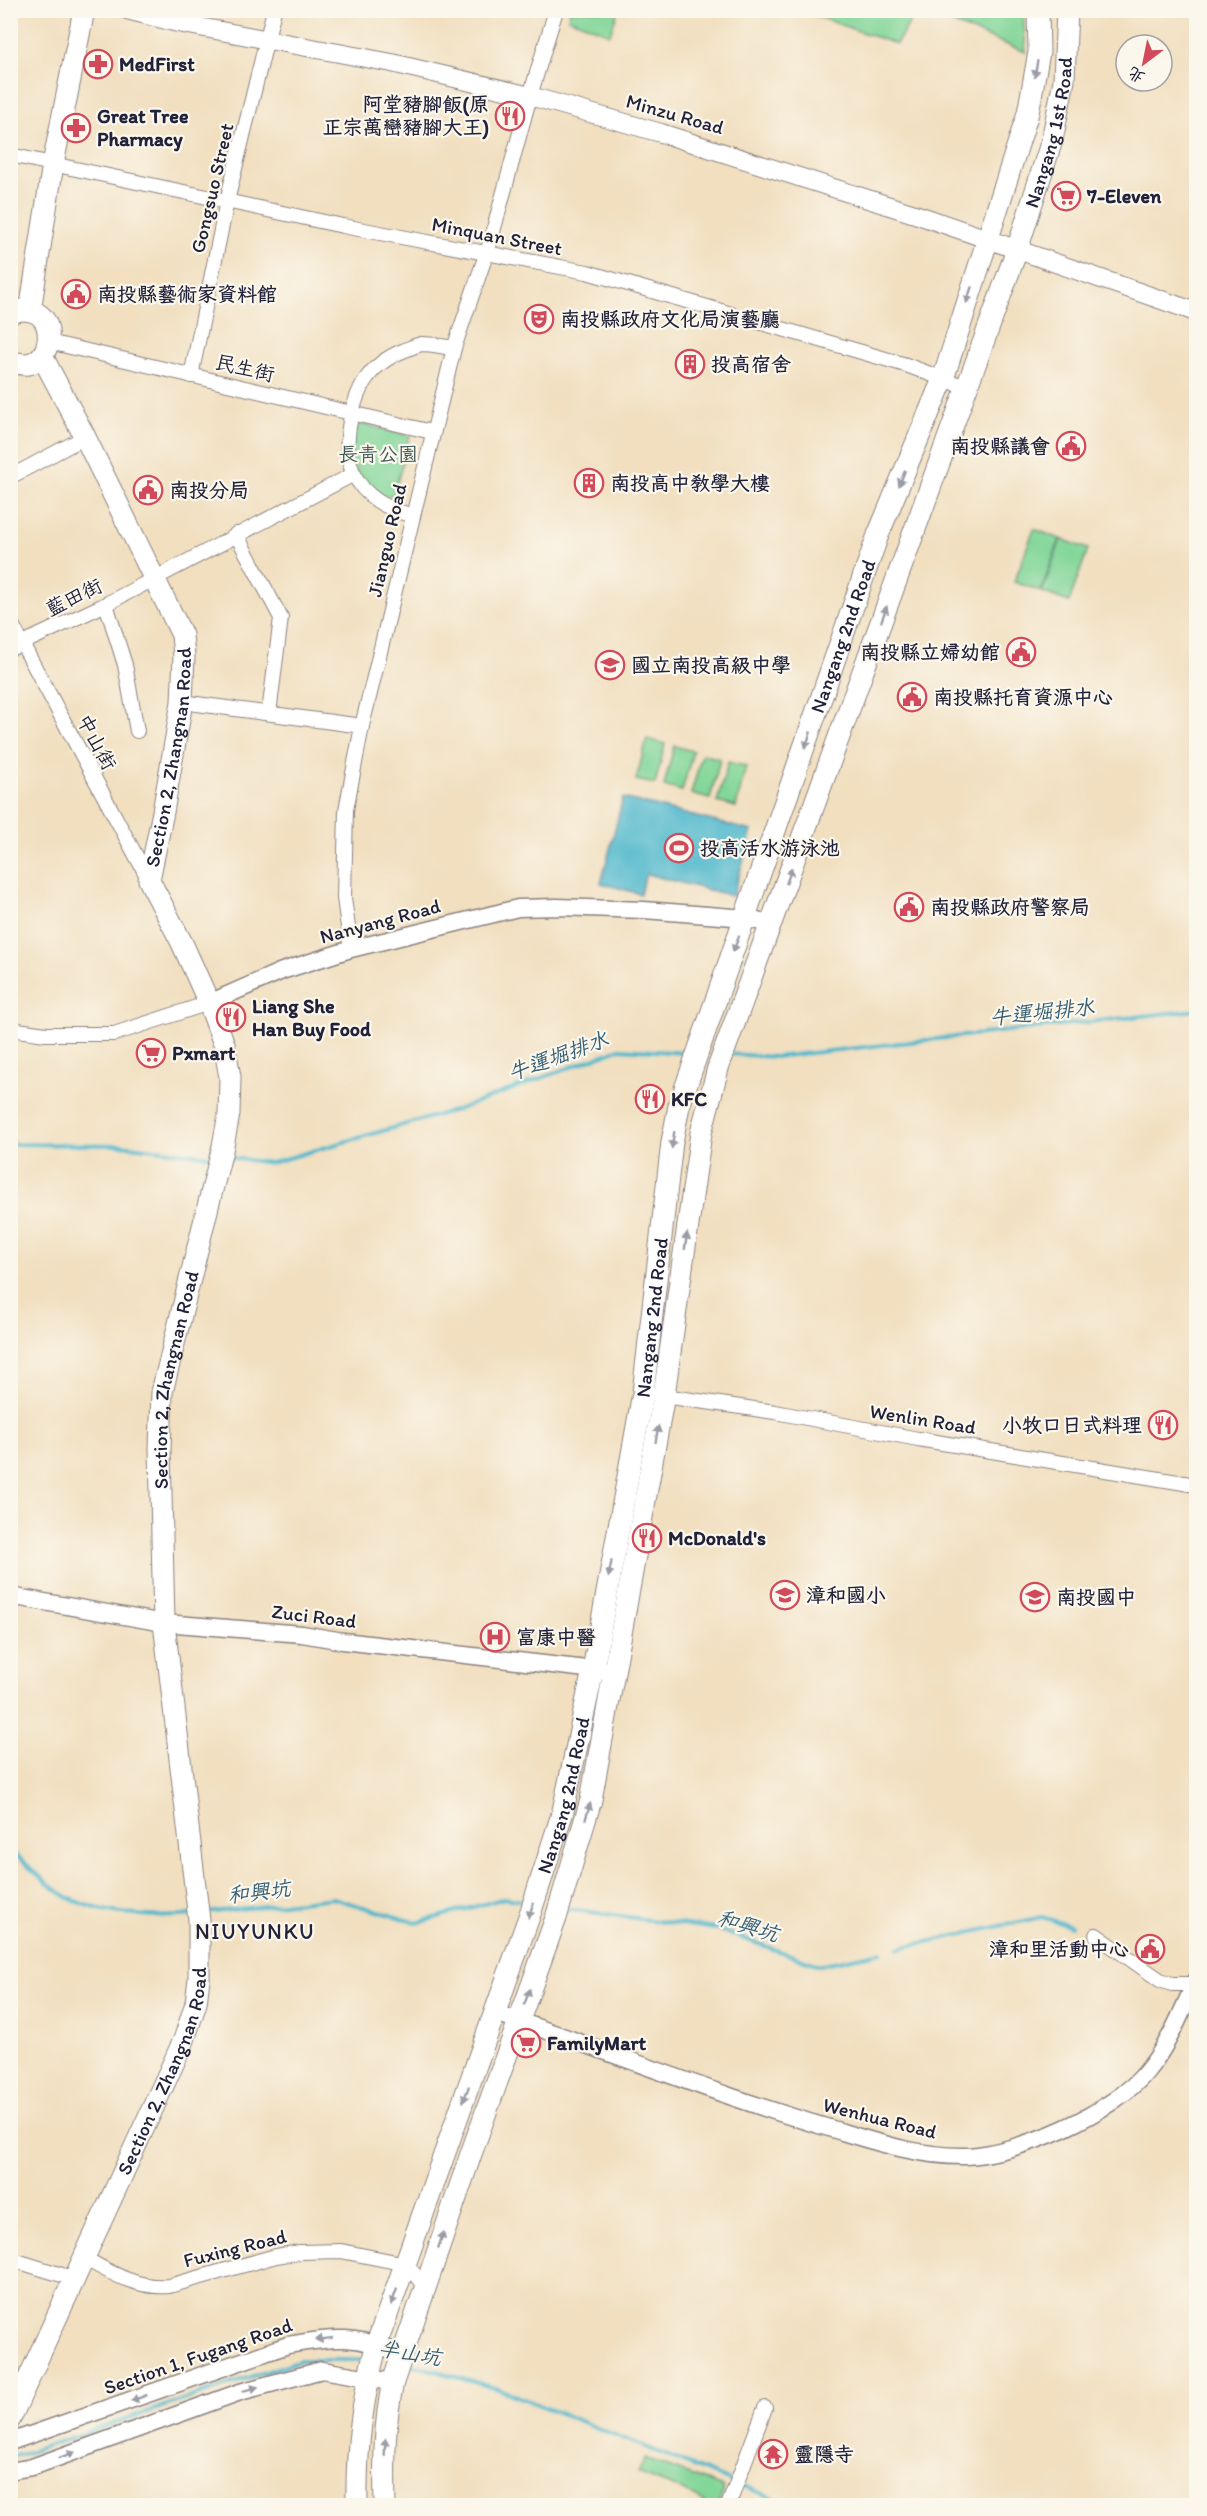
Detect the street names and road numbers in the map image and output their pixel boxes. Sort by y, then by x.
street label: Nangang 1st Road [1019,56,1077,211]
street label: Minzu Road [623,89,727,139]
street label: Gongsuo Street [185,121,239,255]
street label: Minquan Street [430,212,564,260]
street label: 民生街 [213,350,277,386]
street label: Jianguo Road [362,481,412,599]
street label: Nangang 2nd Road [805,556,881,716]
street label: 藍田街 [42,573,106,621]
street label: Section 2, Zhangnan Road [140,646,196,869]
street label: 中山街 [72,710,122,774]
street label: Nanyang Road [317,893,443,949]
street label: Nangang 2nd Road [631,1236,673,1399]
street label: Section 2, Zhangnan Road [148,1268,204,1489]
street label: Wenlin Road [868,1399,978,1439]
street label: Zuci Road [270,1599,358,1633]
street label: Nangang 2nd Road [532,1714,595,1877]
street label: Section 2, Zhangnan Road [112,1967,211,2179]
street label: Wenhua Road [821,2092,939,2144]
street label: Fuxing Road [181,2224,289,2272]
street label: Section 1, Fugang Road [101,2312,295,2400]

